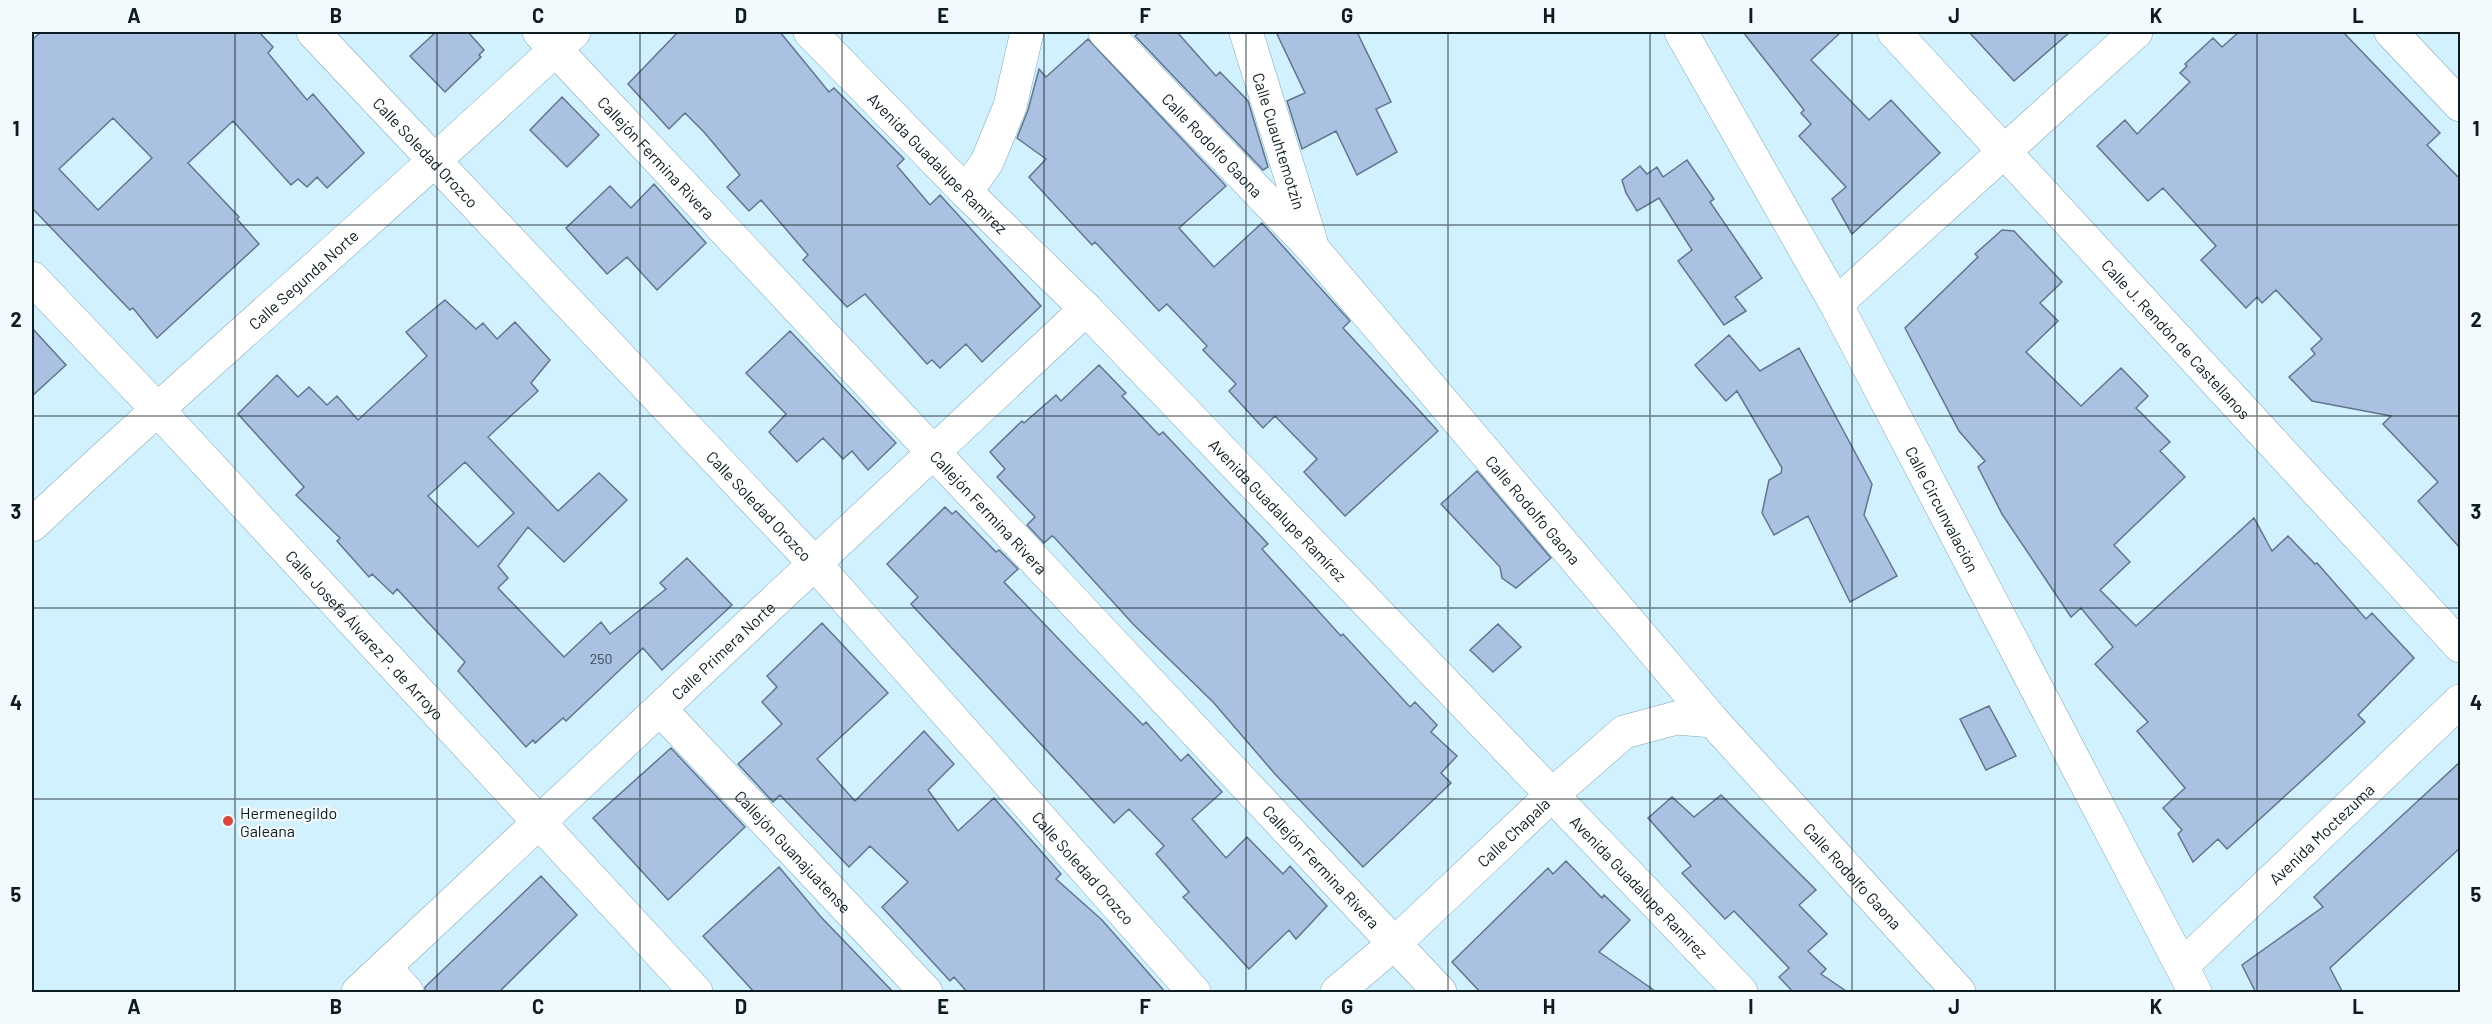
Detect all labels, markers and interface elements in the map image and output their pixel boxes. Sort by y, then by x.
text: A [127,3,141,27]
text: B [330,3,342,27]
text: C [532,3,544,27]
text: D [735,3,747,27]
text: E [937,3,949,27]
text: F [1139,3,1151,27]
text: G [1341,3,1353,27]
text: H [1543,3,1555,27]
text: I [1748,3,1754,27]
text: J [1948,3,1960,27]
text: K [2150,3,2163,27]
text: L [2352,3,2364,27]
street label: Calle Cuauhtemotzin [1250,70,1310,212]
street label: Avenida Guadalupe Ramírez [865,88,1012,237]
street label: Calle Rodolfo Gaona [1159,89,1267,201]
street label: Callejón Fermina Rivera [594,92,719,223]
street label: Calle Soledad Orozco [370,93,483,211]
text: 1 [12,116,20,140]
text: 1 [2472,116,2480,140]
street label: Calle Segunda Norte [244,225,362,333]
street label: Calle J. Rendón de Castellanos [2098,255,2255,422]
text: 2 [10,307,22,331]
text: 2 [2470,307,2482,331]
street label: Avenida Guadalupe Ramírez [1206,434,1351,585]
street label: Calle Circunvalación [1902,443,1983,575]
street label: Calle Soledad Orozco [703,446,816,565]
street label: Callejón Fermina Rivera [927,446,1052,577]
street label: Calle Rodolfo Gaona [1482,451,1585,568]
text: 3 [11,499,21,523]
text: 3 [2471,499,2481,523]
street label: Calle Josefa Álvarez P. de Arroyo [282,546,448,723]
street label: Calle Primera Norte [667,597,778,703]
house number: 250 [590,650,612,667]
text: 4 [10,690,22,714]
text: 4 [2470,690,2482,714]
street label: Avenida Moctezuma [2265,779,2377,888]
street label: Callejón Guanajuatense [731,786,856,916]
street label: Calle Chapala [1473,793,1553,870]
street label: Callejón Fermina Rivera [1260,801,1384,932]
place label: Hermenegildo Galeana [240,803,337,840]
street label: Calle Soledad Orozco [1029,807,1139,928]
street label: Avenida Guadalupe Ramírez [1567,811,1712,962]
marker: Hermenegildo Galeana [221,814,235,828]
street label: Calle Rodolfo Gaona [1800,818,1906,933]
text: 5 [11,882,22,906]
text: 5 [2471,882,2482,906]
text: A [127,994,141,1018]
text: B [330,994,342,1018]
text: C [532,994,544,1018]
text: D [735,994,747,1018]
text: E [937,994,949,1018]
text: F [1139,994,1151,1018]
text: G [1341,994,1353,1018]
text: H [1543,994,1555,1018]
text: I [1748,994,1754,1018]
text: J [1948,994,1960,1018]
text: K [2150,994,2163,1018]
text: L [2352,994,2364,1018]

